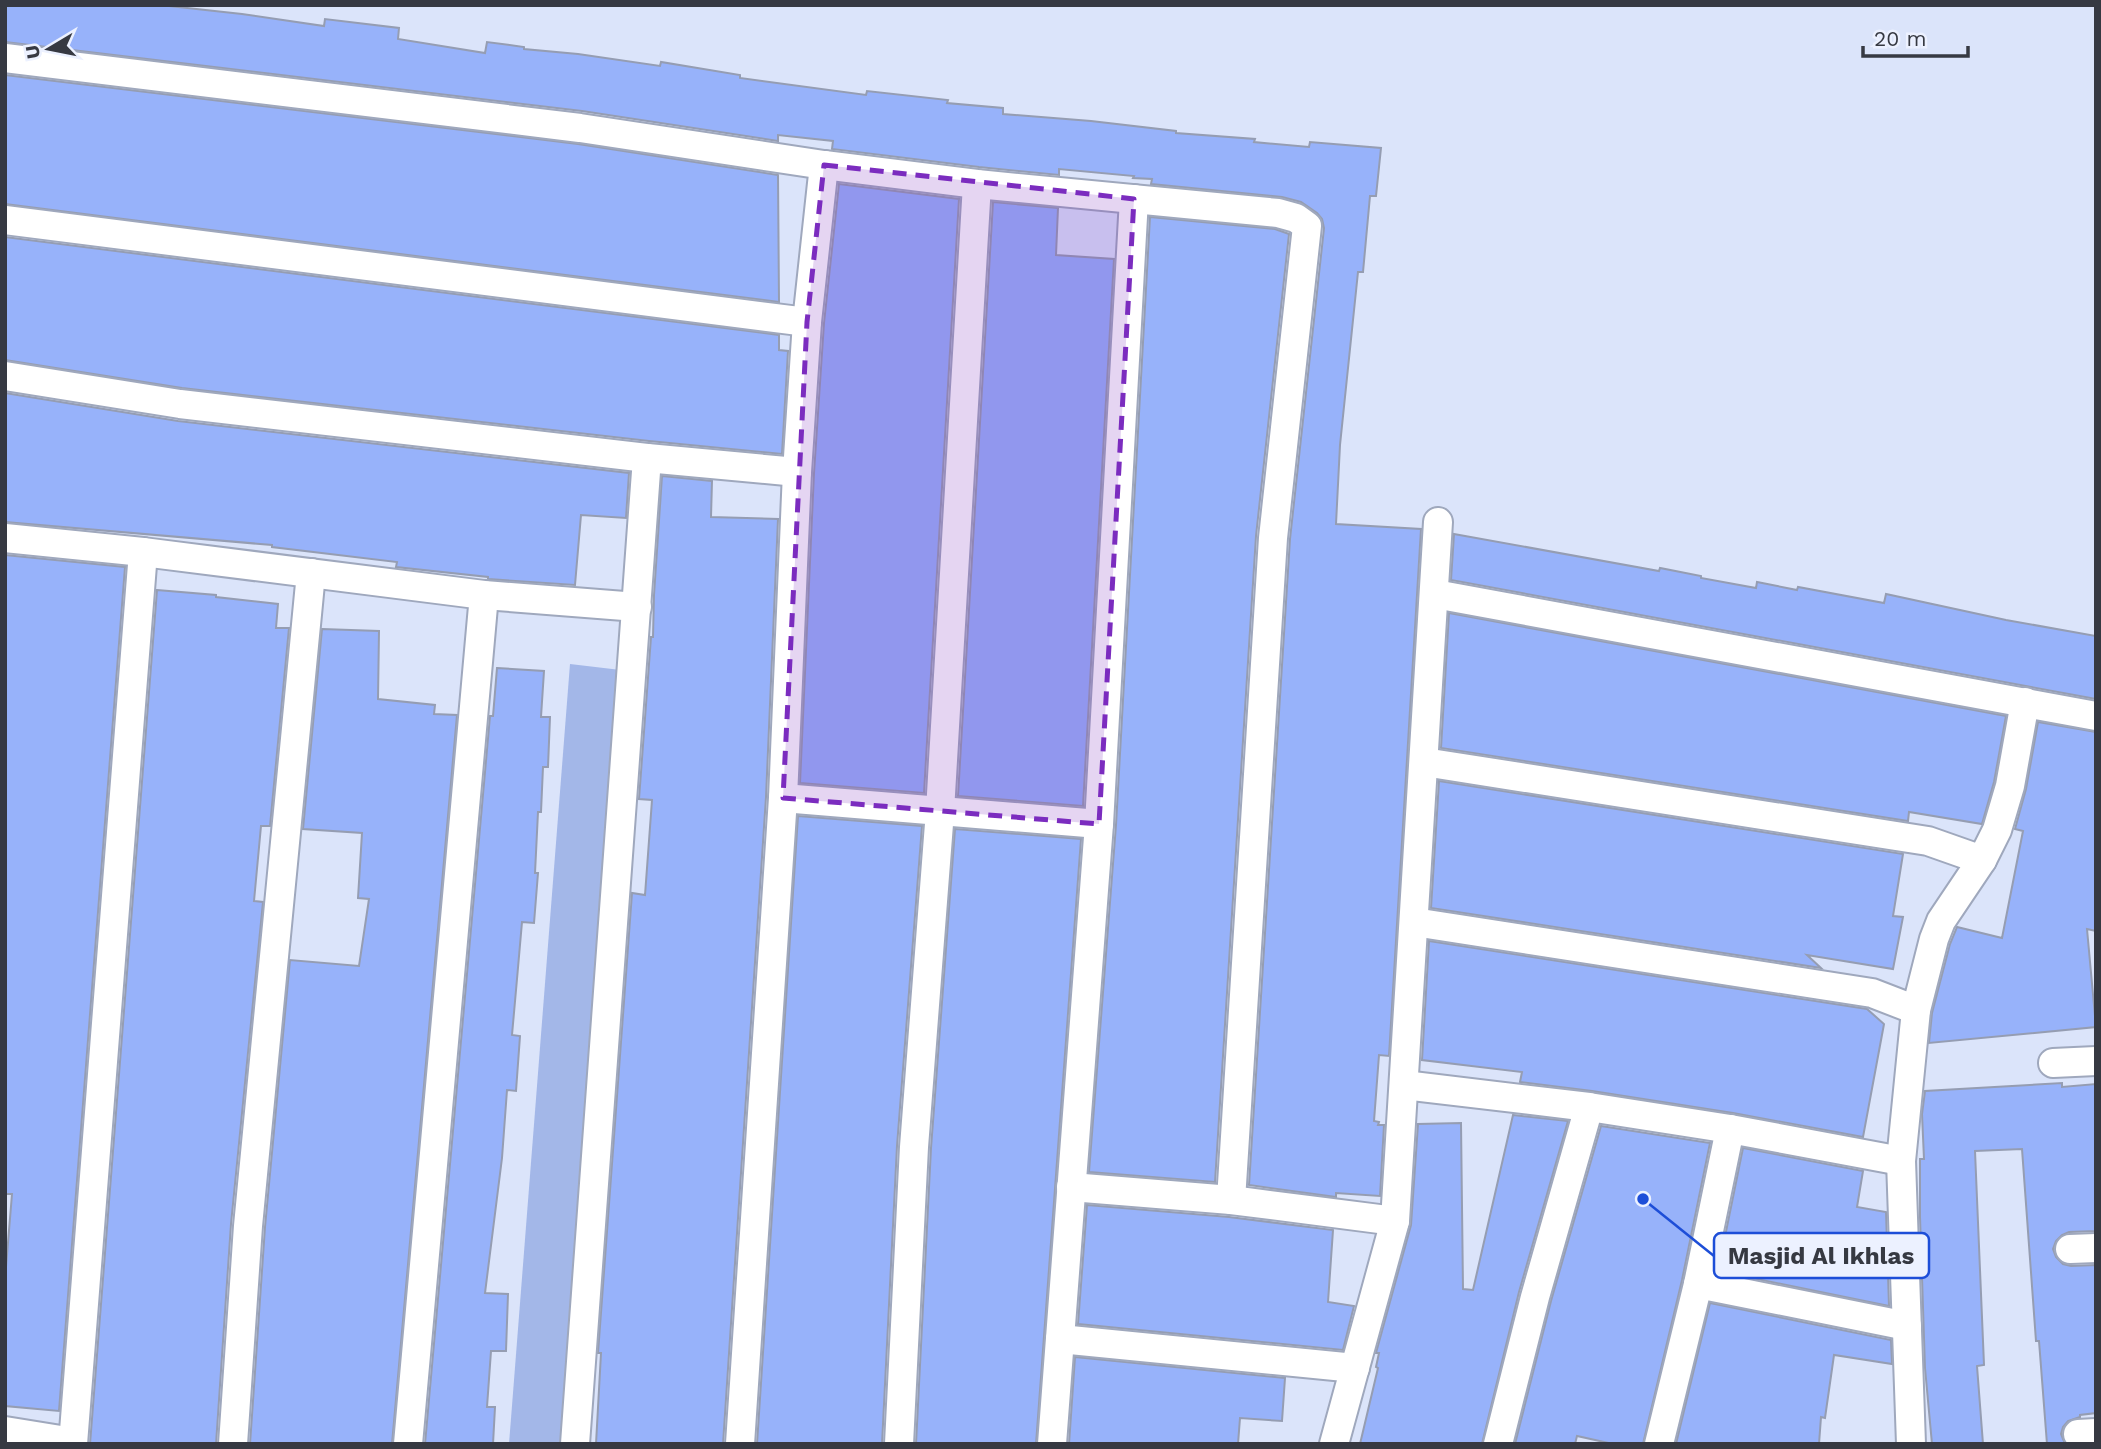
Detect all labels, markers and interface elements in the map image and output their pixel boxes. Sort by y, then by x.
north arrow [14,14,84,84]
scale bar [1863,14,1968,58]
text: 20 m [1874,26,1926,51]
text: U [20,43,45,61]
callout: Masjid Al Ikhlas [1714,1233,1929,1278]
text: Masjid Al Ikhlas [1728,1242,1914,1270]

